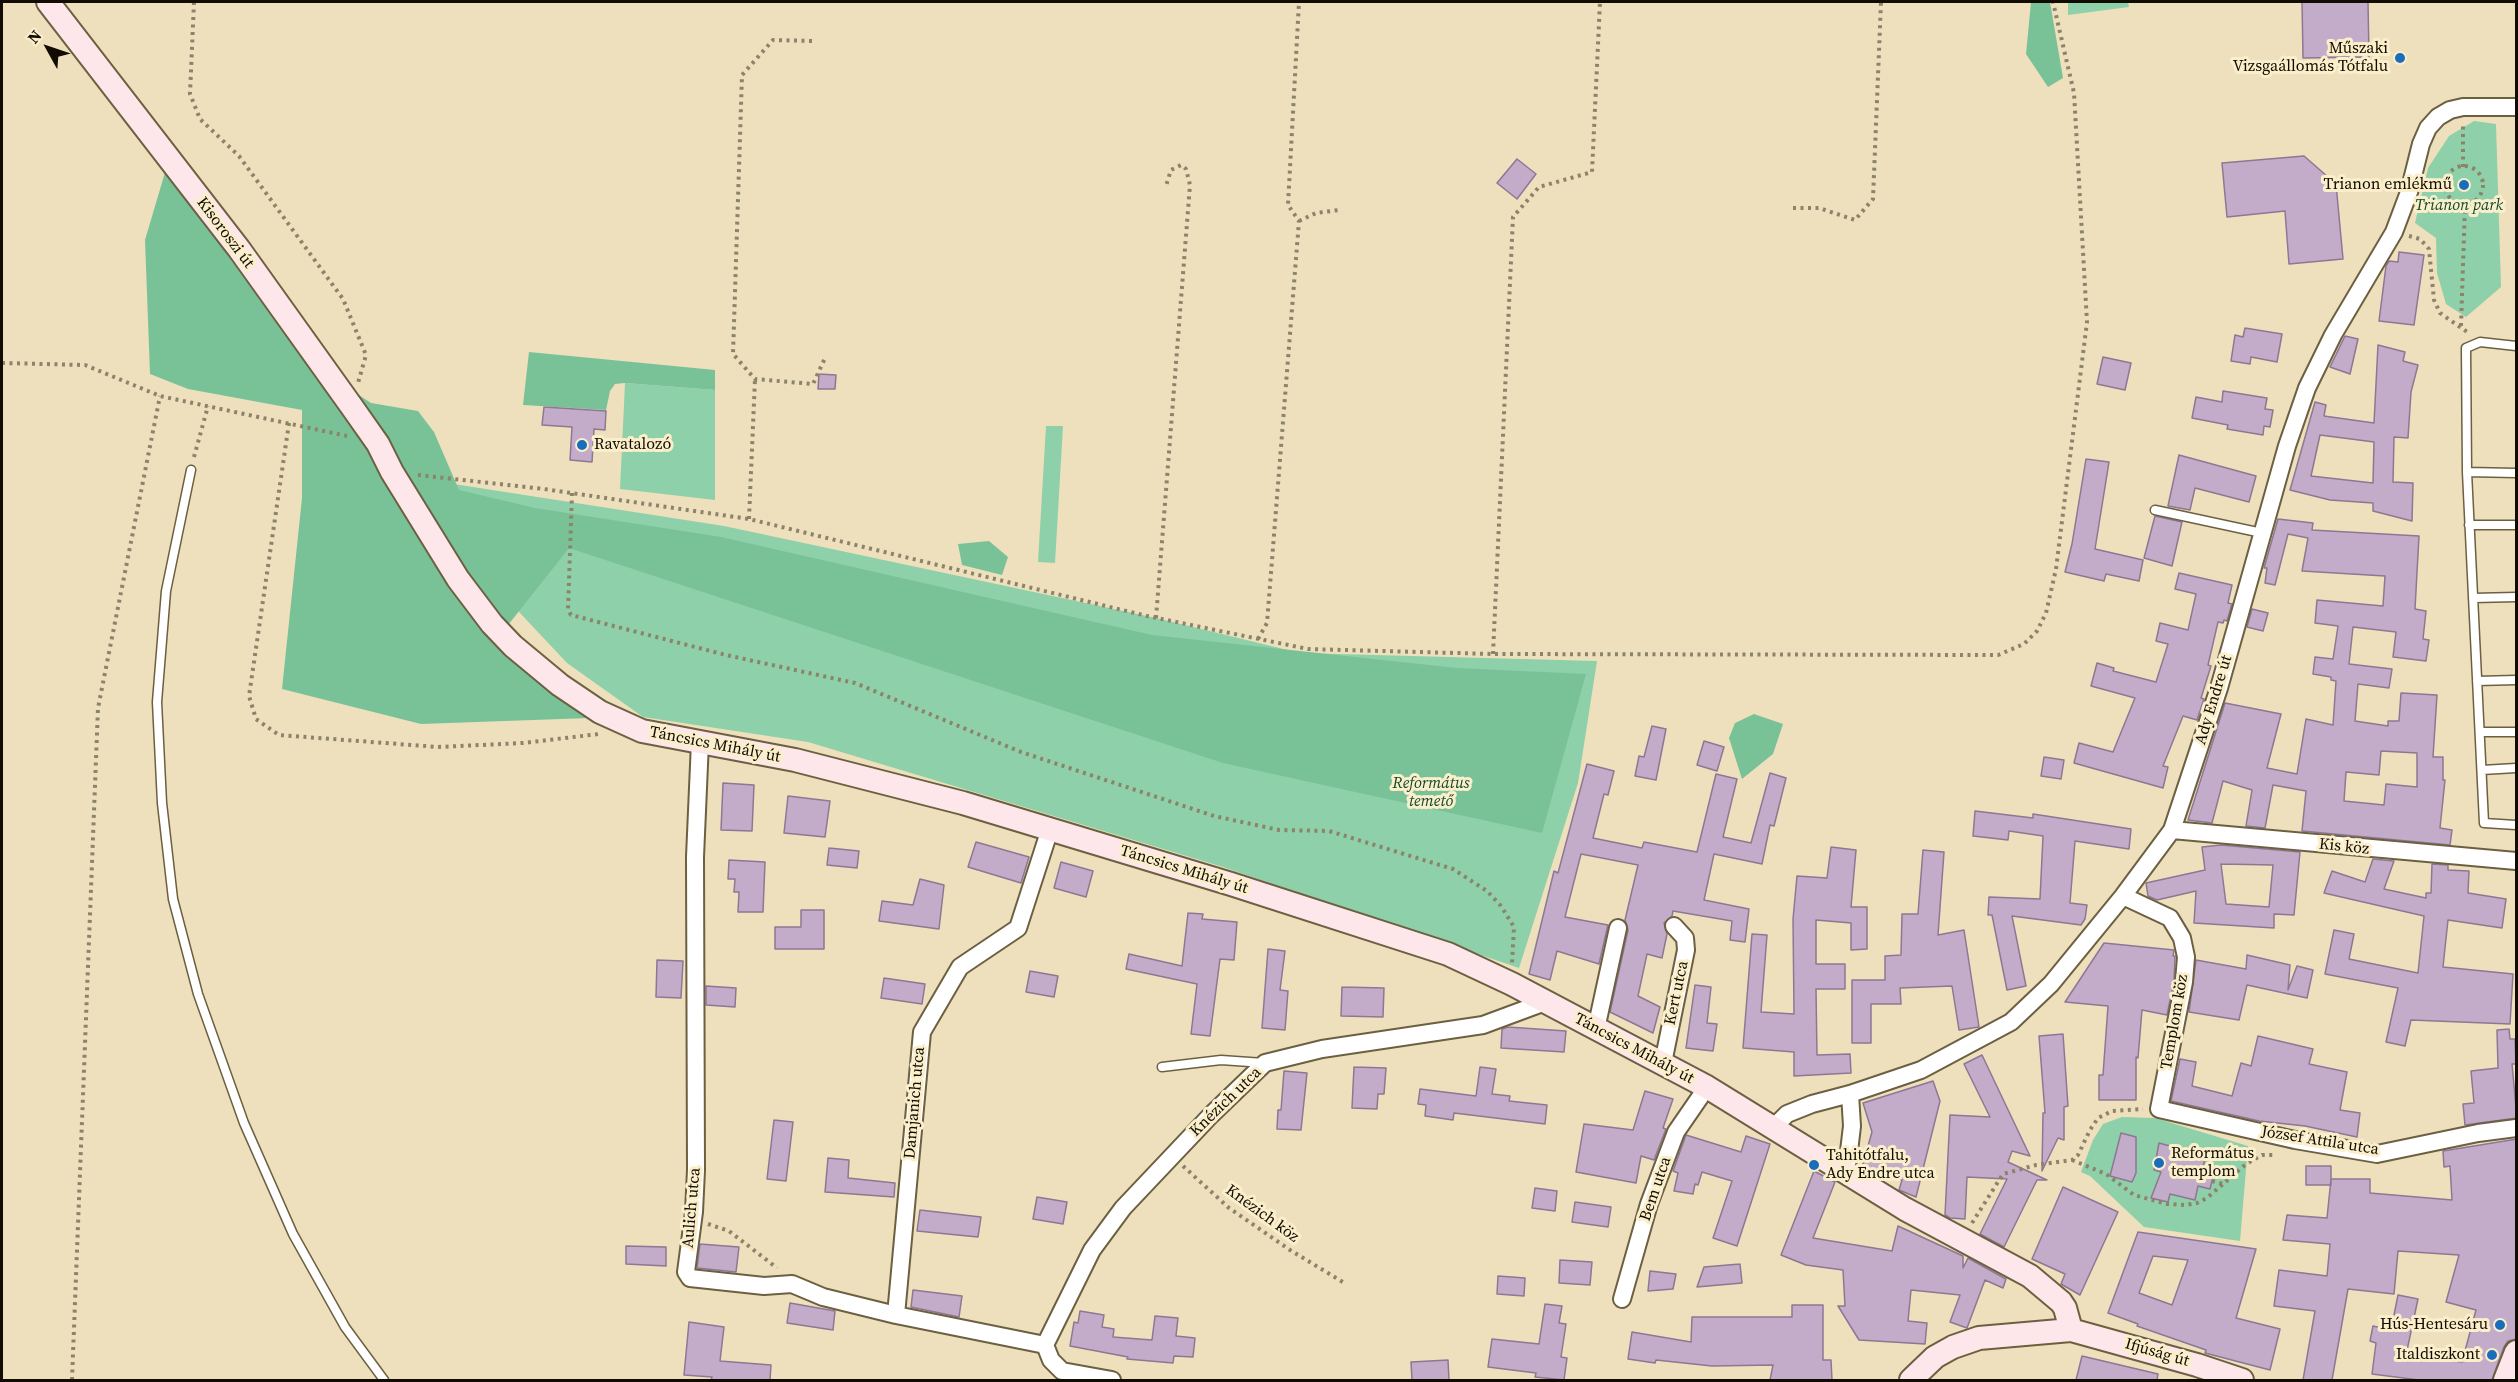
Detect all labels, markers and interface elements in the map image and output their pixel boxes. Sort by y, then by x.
north arrow [18,18,78,78]
text: N [22,25,46,48]
place label: Műszaki Vizsgaállomás Tótfalu [2233,39,2388,77]
marker: Műszaki Vizsgaállomás Tótfalu [2393,51,2407,65]
place label: Trianon emlékmű [2324,175,2452,195]
marker: Trianon emlékmű [2457,178,2471,192]
street label: Kisoroszi út [192,194,258,272]
park label: Trianon park [2415,196,2503,216]
place label: Ravatalozó [594,435,671,455]
marker: Ravatalozó [575,438,589,452]
street label: Ady Endre út [2191,653,2237,747]
street label: Táncsics Mihály út [648,723,782,767]
park label: Református temető [1393,774,1469,812]
street label: Kis köz [2318,835,2370,859]
street label: Táncsics Mihály út [1118,841,1250,899]
street label: Kert utca [1661,959,1693,1027]
street label: Templom köz [2157,973,2193,1071]
street label: Táncsics Mihály út [1571,1009,1697,1089]
street label: Damjanich utca [901,1046,929,1160]
street label: Knézich utca [1186,1063,1266,1141]
street label: József Attila utca [2260,1122,2380,1160]
place label: Református templom [2171,1144,2254,1182]
place label: Tahitótfalu, Ady Endre utca [1826,1146,1935,1184]
street label: Bem utca [1636,1154,1676,1224]
marker: Református templom [2152,1156,2166,1170]
marker: Tahitótfalu, Ady Endre utca [1807,1158,1821,1172]
street label: Aulich utca [679,1167,705,1249]
street label: Knézich köz [1222,1181,1302,1247]
place label: Hús-Hentesáru [2380,1315,2488,1335]
marker: Hús-Hentesáru [2493,1318,2507,1332]
street label: Ifjúság út [2123,1335,2191,1371]
place label: Italdiszkont [2396,1345,2480,1365]
marker: Italdiszkont [2485,1348,2499,1362]

